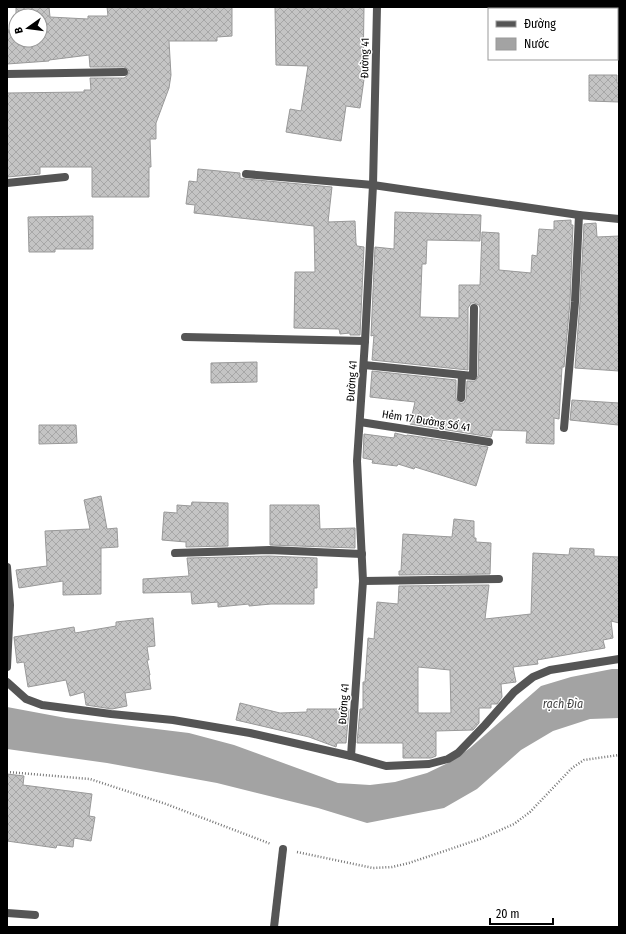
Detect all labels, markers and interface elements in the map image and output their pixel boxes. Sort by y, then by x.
north arrow [8,8,48,48]
legend [488,8,618,60]
text: Đường [524,17,556,31]
text: B [12,26,26,35]
street label: Đường 41 [358,37,372,79]
text: Nước [524,37,549,51]
street label: Đường 41 [344,360,360,402]
street label: Hẻm 17 Đường Số 41 [381,408,471,434]
street label: Đường 41 [336,683,352,725]
water label: rạch Đìa [543,697,583,711]
scale bar [490,900,553,926]
text: 20 m [496,907,520,921]

